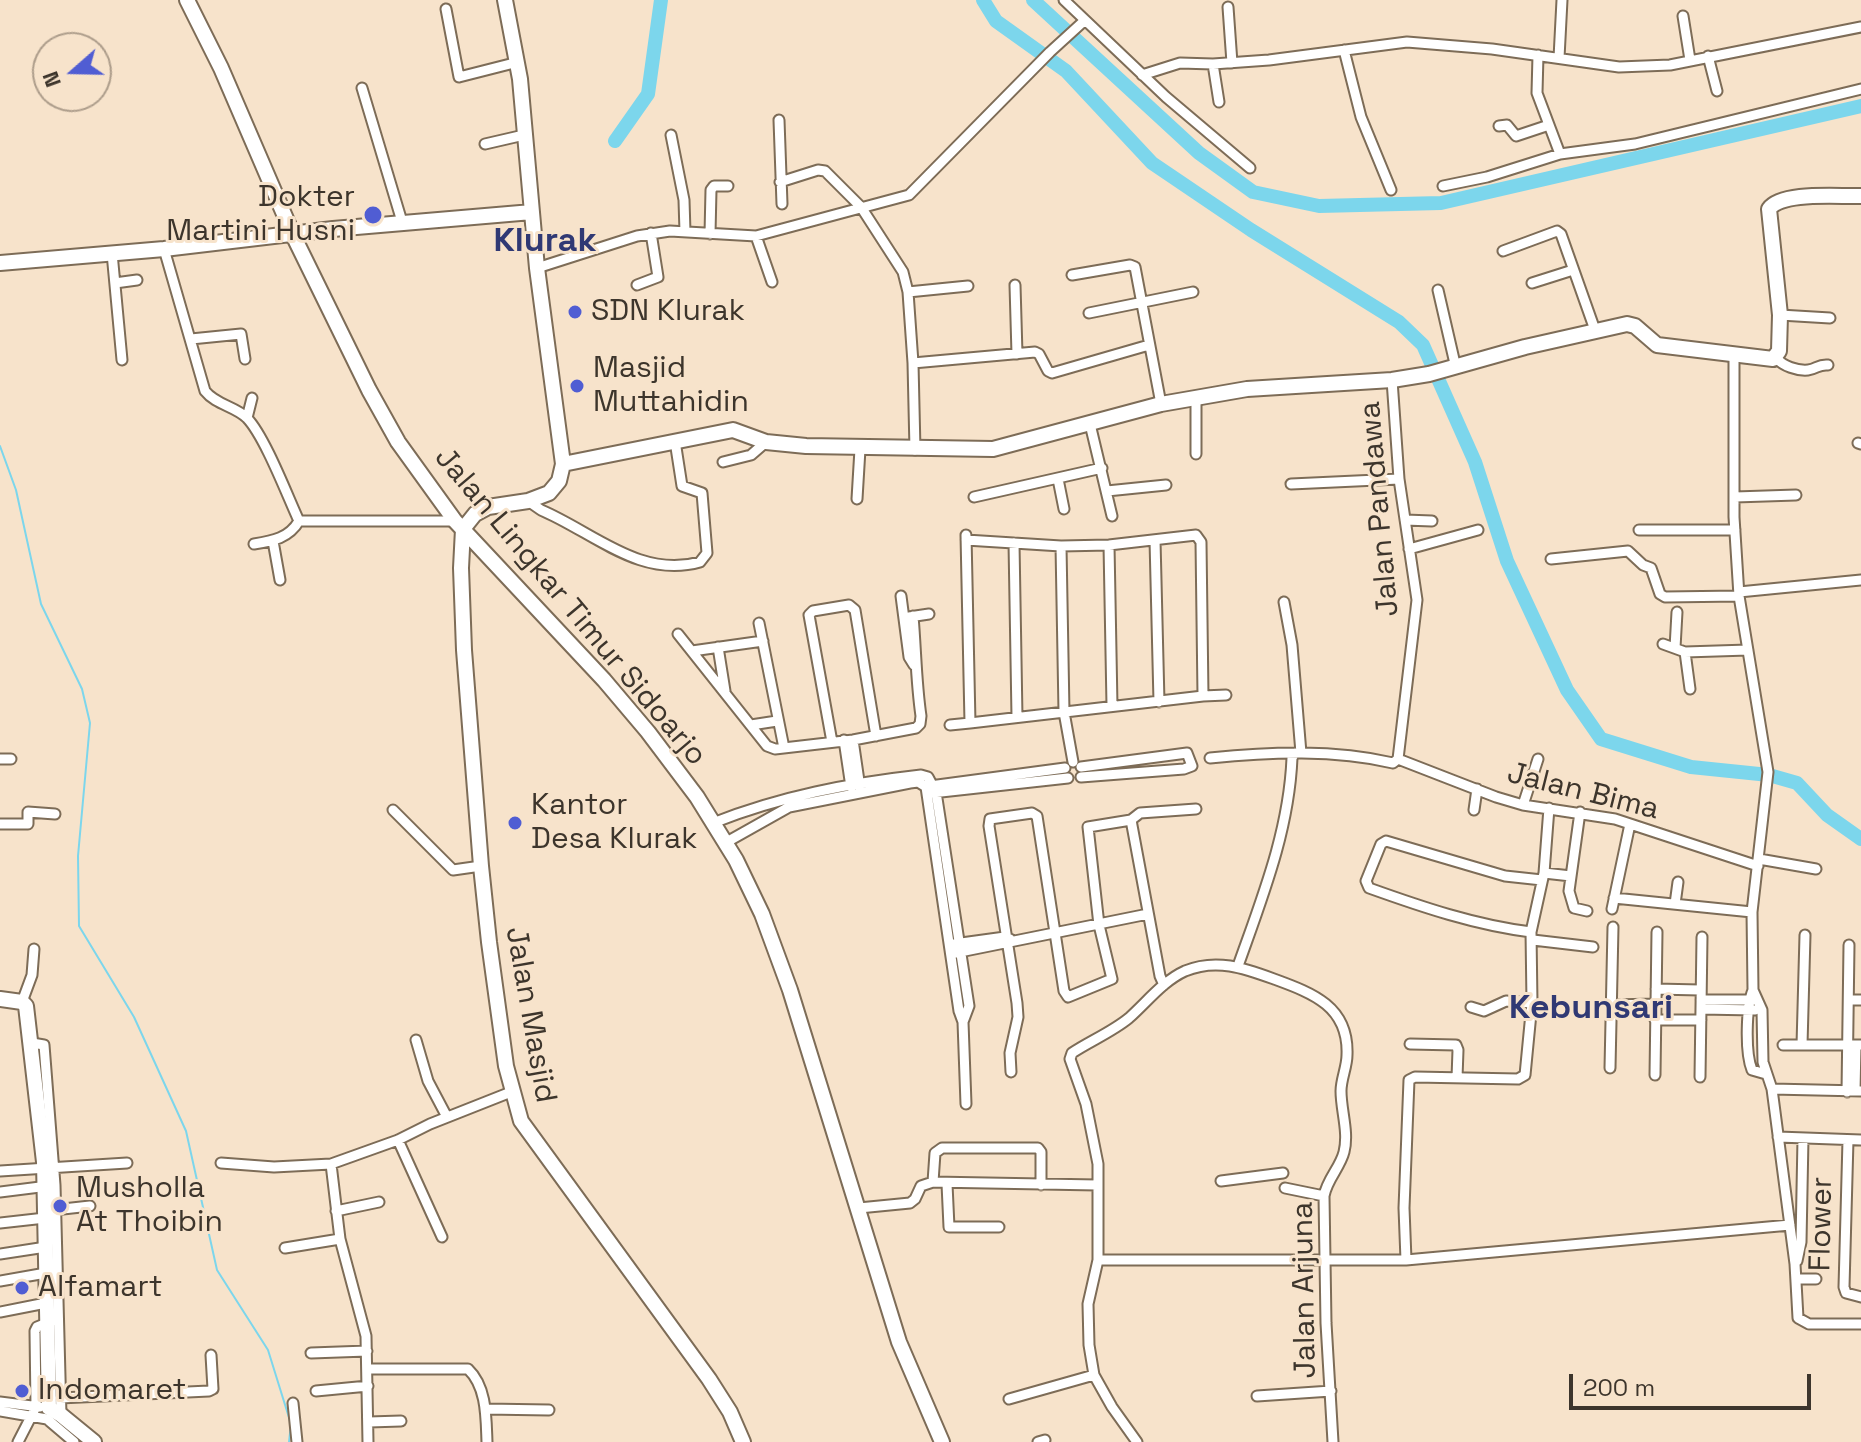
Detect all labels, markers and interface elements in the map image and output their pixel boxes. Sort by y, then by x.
north arrow [32,32,112,112]
text: N [36,68,67,91]
place label: Dokter Martini Husni [166,180,355,250]
marker: Dokter Martini Husni [362,204,384,226]
district label: Klurak [493,222,597,262]
place label: SDN Klurak [591,294,745,330]
marker: SDN Klurak [566,303,584,321]
place label: Masjid Muttahidin [593,351,749,422]
marker: Masjid Muttahidin [568,377,586,395]
street label: Jalan Pandawa [1353,400,1407,618]
street label: Jalan Lingkar Timur Sidoarjo [426,441,714,773]
street label: Jalan Bima [1503,756,1663,828]
place label: Kantor Desa Klurak [531,788,698,858]
marker: Kantor Desa Klurak [506,814,524,832]
street label: Jalan Masjid [497,924,563,1106]
district label: Kebunsari [1509,989,1673,1029]
place label: Musholla At Thoibin [76,1171,223,1242]
street label: Flower [1803,1176,1841,1272]
marker: Musholla At Thoibin [51,1197,69,1215]
street label: Jalan Arjuna [1285,1201,1325,1379]
place label: Alfamart [38,1270,163,1306]
marker: Alfamart [13,1279,31,1297]
scale bar [1573,1358,1815,1408]
text: 200 m [1583,1372,1655,1403]
place label: Indomaret [38,1373,186,1409]
marker: Indomaret [13,1382,31,1400]

